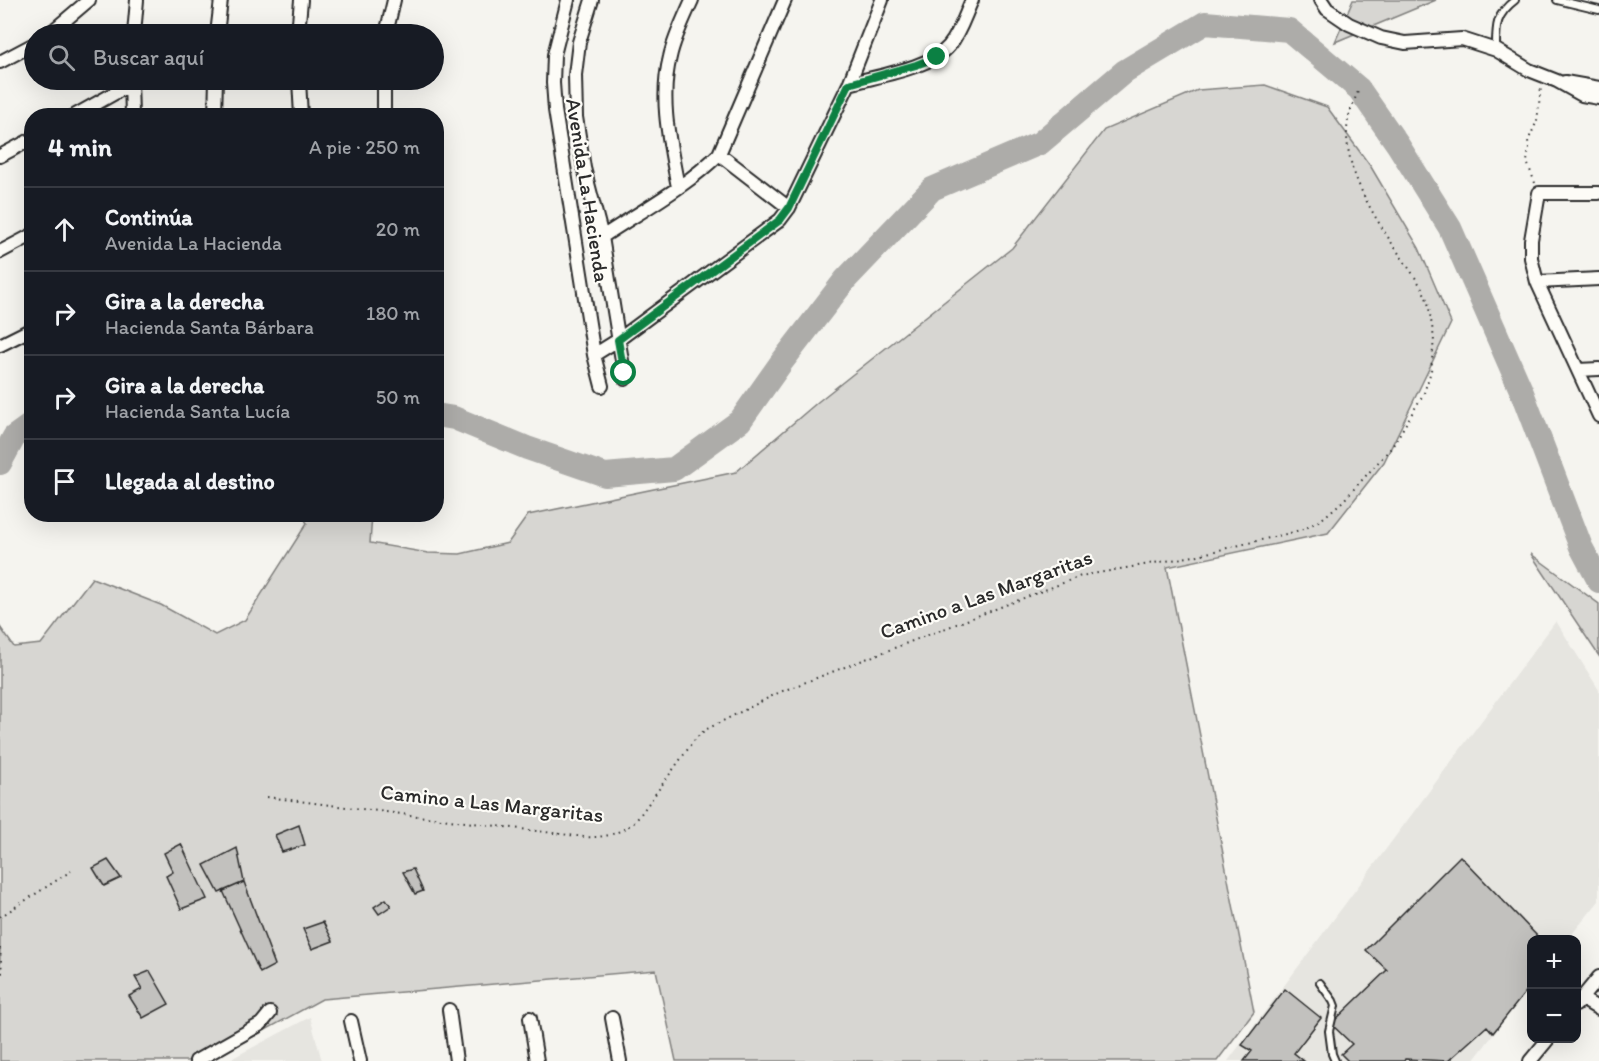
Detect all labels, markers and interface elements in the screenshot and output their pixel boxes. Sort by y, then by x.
search box [24,24,444,90]
icon: search [45,41,78,74]
route end [923,43,949,69]
text: Buscar aquí [93,44,204,71]
street label: Avenida La Hacienda [561,96,615,284]
text: 4 min [48,131,112,163]
text: A pie · 250 m [309,135,420,159]
text: Continúa [105,204,193,231]
icon: ahead [48,213,81,246]
text: 20 m [376,217,420,241]
text: Avenida La Hacienda [105,231,282,255]
text: Gira a la derecha [105,288,264,315]
icon: right [48,297,81,330]
text: 180 m [366,301,420,325]
text: Hacienda Santa Bárbara [105,315,314,339]
route start [610,359,636,385]
text: Gira a la derecha [105,372,264,399]
icon: right [48,381,81,414]
text: 50 m [376,385,420,409]
text: Hacienda Santa Lucía [105,399,290,423]
icon: arrive [48,465,81,498]
text: Llegada al destino [105,468,275,495]
street label: Camino a Las Margaritas [876,544,1096,644]
street label: Camino a Las Margaritas [379,779,605,827]
map controls [1527,935,1581,1043]
button: + [1527,935,1581,989]
button: − [1527,989,1581,1043]

